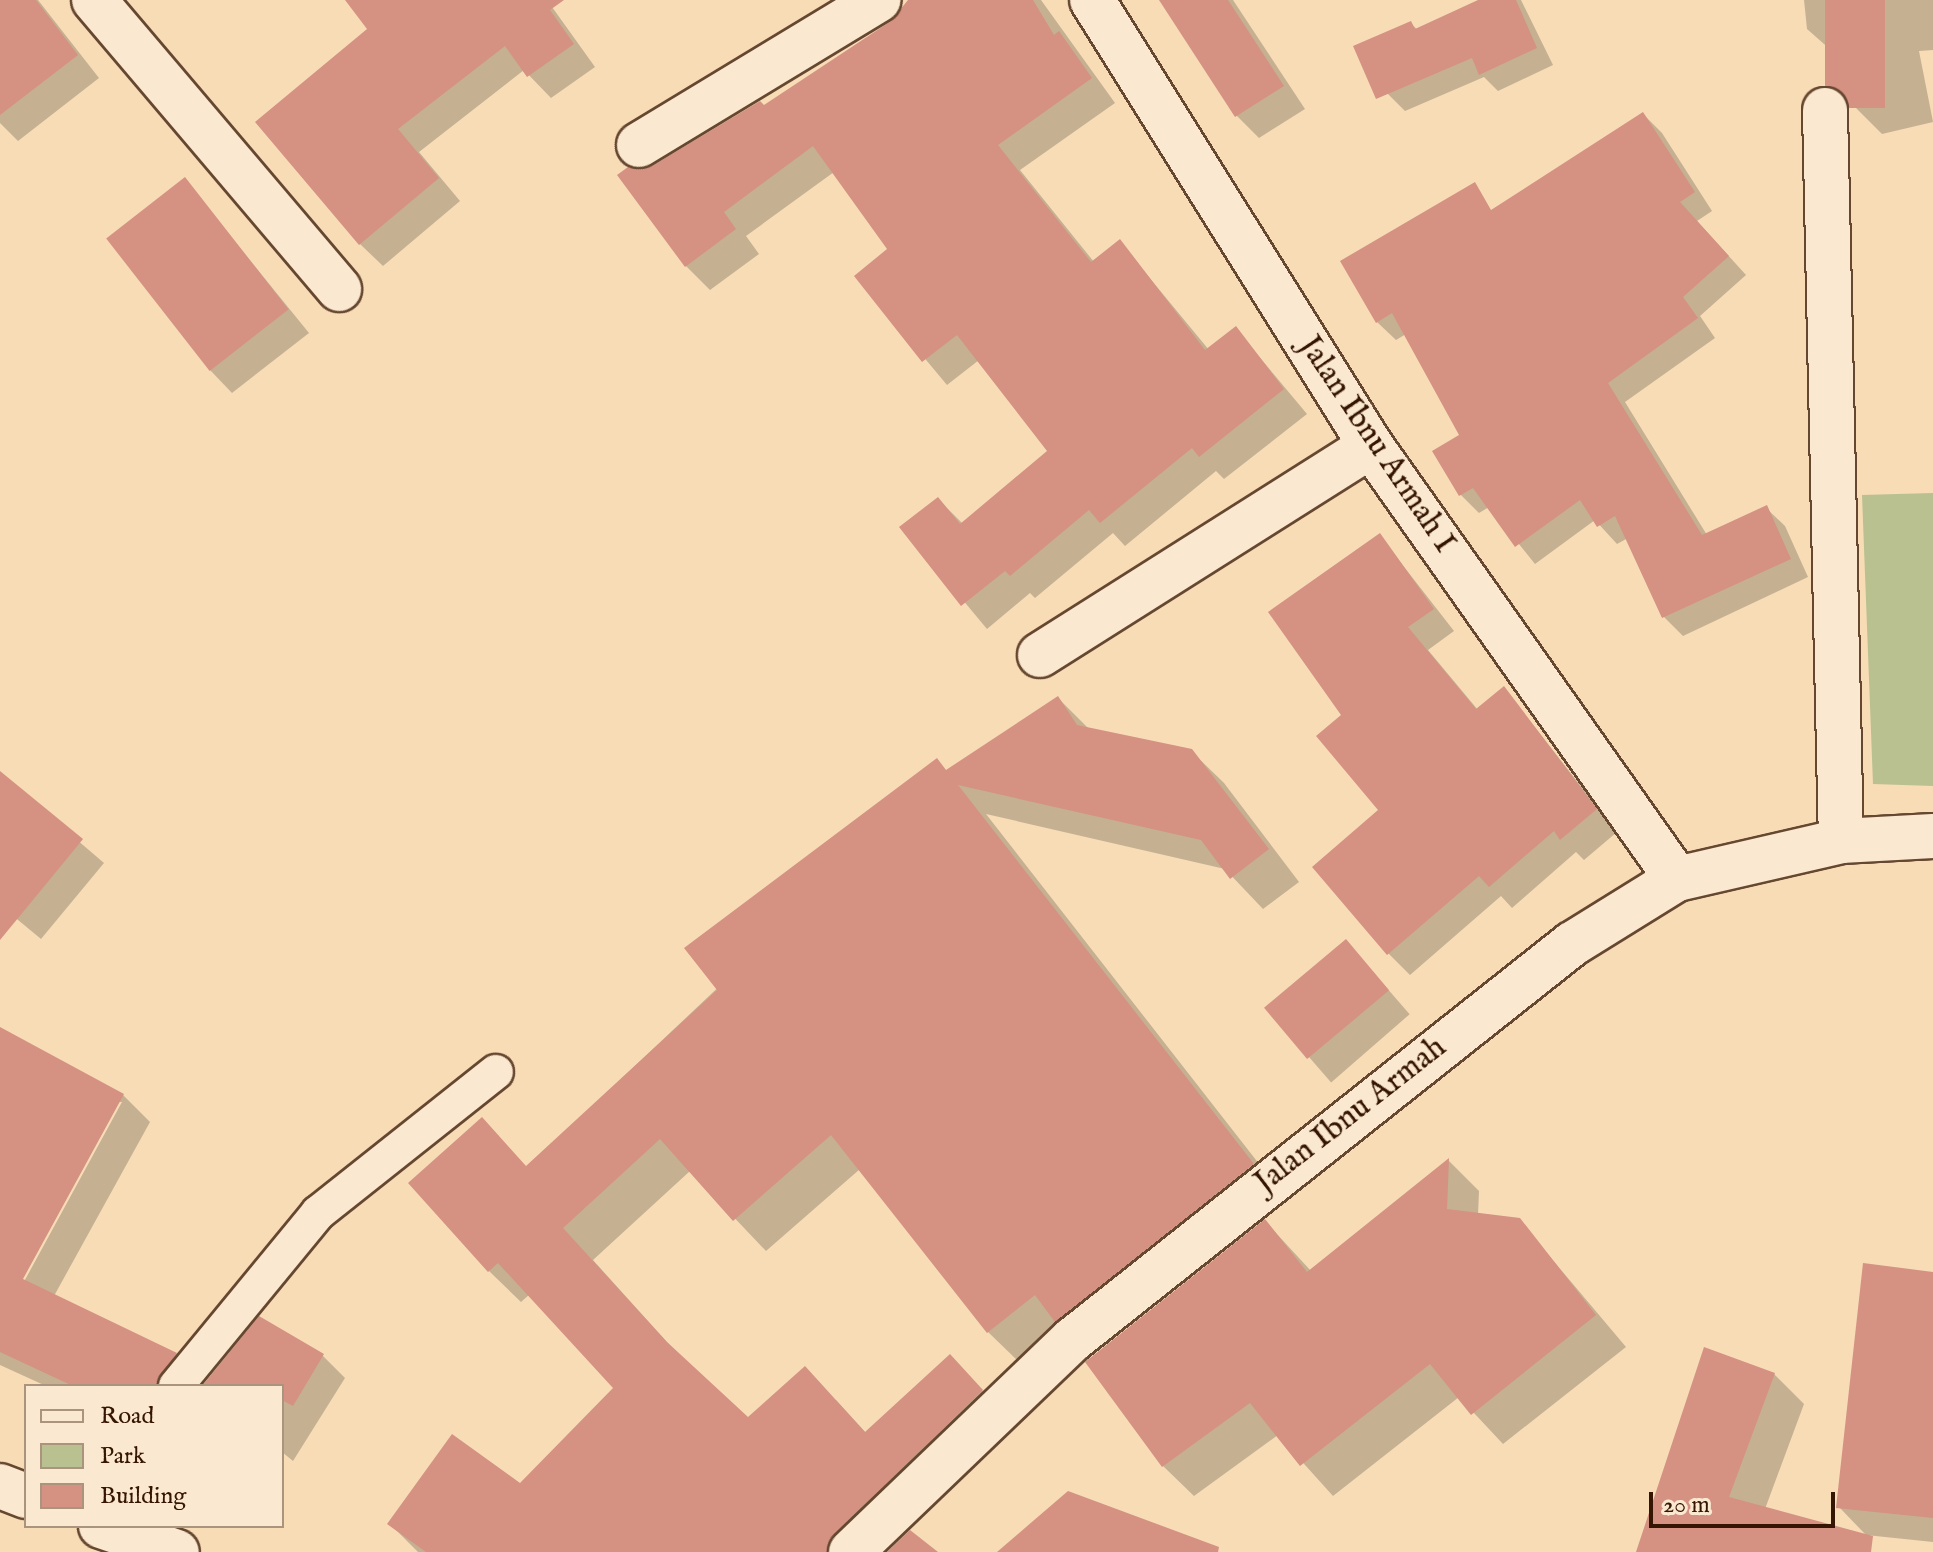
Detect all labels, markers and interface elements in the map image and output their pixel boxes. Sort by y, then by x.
street label: Jalan Ibnu Armah I [1289,329,1463,561]
street label: Jalan Ibnu Armah [1247,1029,1455,1203]
legend [24,1384,284,1528]
text: Road [100,1401,154,1432]
text: Park [100,1441,146,1472]
scale bar [1653,1476,1839,1526]
text: Building [100,1481,186,1512]
text: 20 m [1663,1490,1710,1521]

